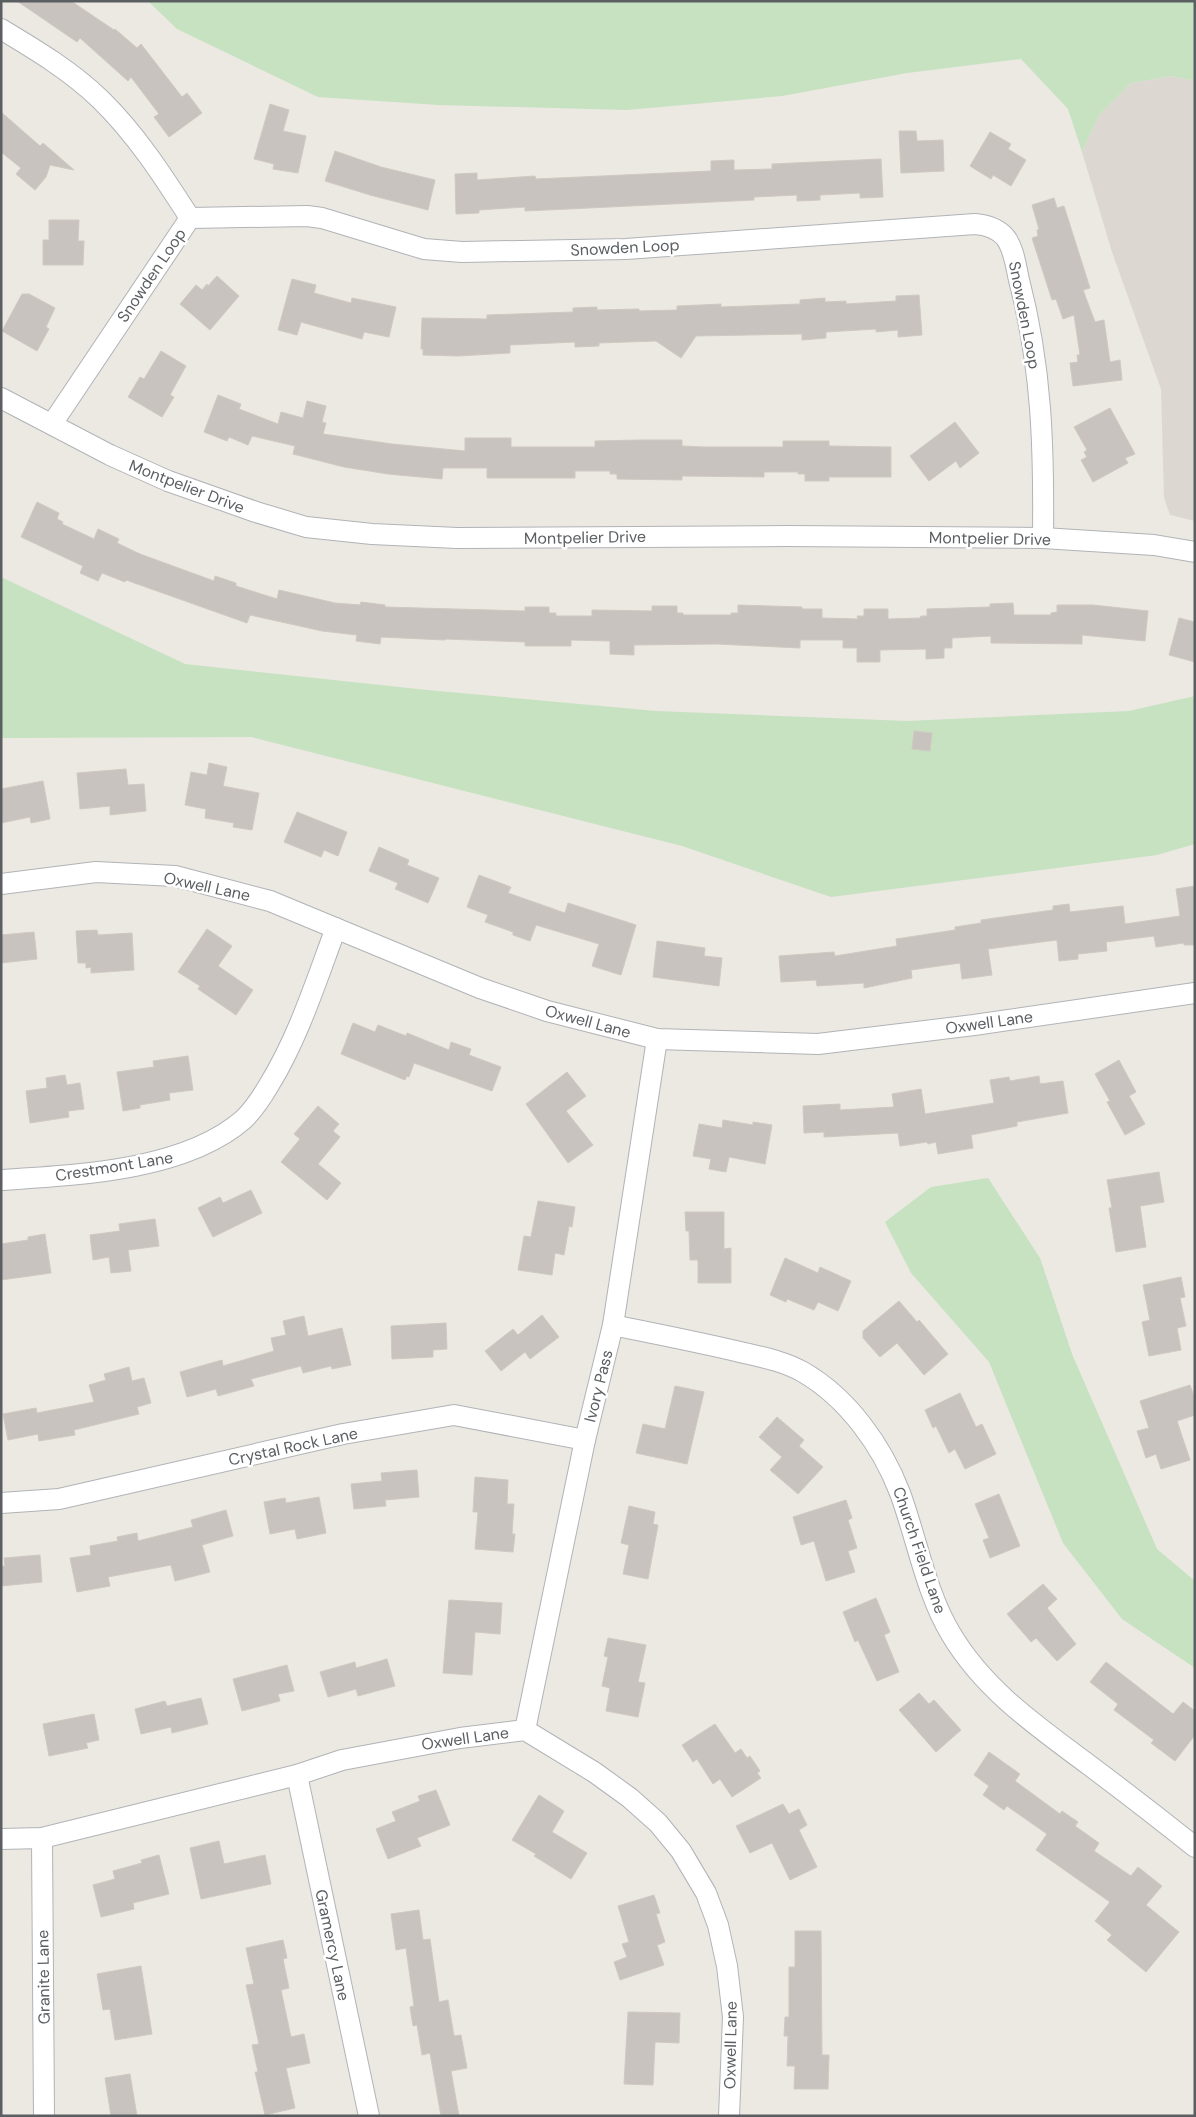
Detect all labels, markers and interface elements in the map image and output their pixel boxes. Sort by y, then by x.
street label: Snowden Loop [112,224,191,326]
street label: Snowden Loop [570,234,680,261]
street label: Snowden Loop [1004,259,1045,371]
street label: Montpelier Drive [126,455,248,518]
street label: Montpelier Drive [524,526,646,549]
street label: Montpelier Drive [929,527,1051,550]
street label: Oxwell Lane [162,867,252,906]
street label: Oxwell Lane [543,1000,633,1043]
street label: Oxwell Lane [944,1006,1034,1039]
street label: Crestmont Lane [54,1147,174,1186]
street label: Ivory Pass [579,1348,618,1425]
street label: Crystal Rock Lane [227,1423,360,1470]
street label: Church Field Lane [888,1484,951,1616]
street label: Oxwell Lane [420,1722,510,1755]
street label: Gramercy Lane [310,1887,355,2003]
street label: Granite Lane [32,1930,55,2024]
street label: Oxwell Lane [719,2001,742,2089]

